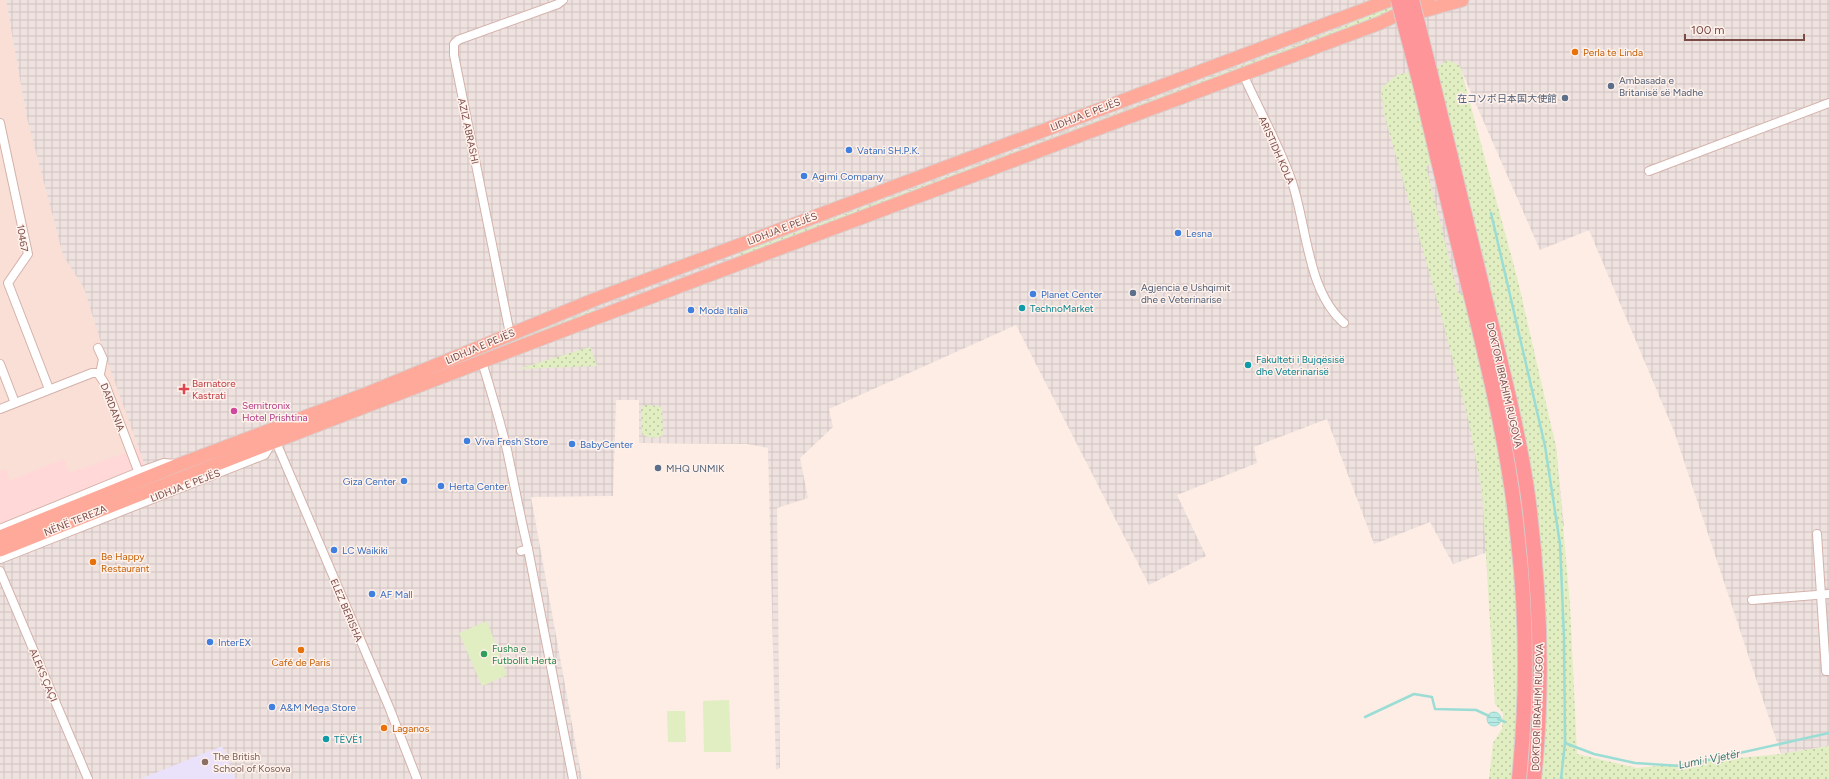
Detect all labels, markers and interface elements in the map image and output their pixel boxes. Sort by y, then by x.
scale bar [1685,16,1804,42]
text: 100 m [1691,23,1725,37]
place label: Perla te Linda [1583,46,1643,59]
marker: Perla te Linda [1570,47,1580,57]
place label: Ambasada e Britanisë së Madhe [1619,74,1704,99]
marker: Ambasada e Britanisë së Madhe [1606,81,1616,91]
place label: 在コソボ日本国大使館 [1457,92,1557,105]
marker: 在コソボ日本国大使館 [1560,93,1570,103]
street label: LIDHJA E PEJËS [1048,95,1122,134]
street label: AZIZ ABRASHI [455,97,482,165]
street label: ARISTIDH KOLA [1256,114,1297,186]
place label: Vatani SH.P.K. [857,144,920,157]
marker: Vatani SH.P.K. [844,145,854,155]
place label: Agimi Company [812,170,884,183]
marker: Agimi Company [799,171,809,181]
street label: LIDHJA E PEJËS [745,209,819,248]
street label: 10467 [14,223,31,253]
place label: Lesna [1186,227,1212,240]
marker: Lesna [1173,228,1183,238]
place label: Agjencia e Ushqimit dhe e Veterinarise [1141,281,1231,306]
place label: Planet Center [1041,288,1103,301]
marker: Agjencia e Ushqimit dhe e Veterinarise [1128,288,1138,298]
marker: Planet Center [1028,289,1038,299]
place label: TechnoMarket [1030,302,1094,315]
marker: TechnoMarket [1017,303,1027,313]
place label: Moda Italia [699,304,748,317]
marker: Moda Italia [686,305,696,315]
street label: DOKTOR IBRAHIM RUGOVA [1484,321,1525,449]
street label: LIDHJA E PEJËS [444,326,517,367]
place label: Fakulteti i Bujqësisë dhe Veterinarisë [1256,353,1345,378]
marker: Fakulteti i Bujqësisë dhe Veterinarisë [1243,360,1253,370]
place label: Barnatore Kastrati [192,377,236,402]
street label: DARDANIA [97,381,128,433]
marker: Barnatore Kastrati [179,384,189,394]
place label: Semitronix Hotel Prishtina [242,399,308,424]
marker: Semitronix Hotel Prishtina [229,406,239,416]
place label: Viva Fresh Store [475,435,549,448]
marker: Viva Fresh Store [462,436,472,446]
place label: BabyCenter [580,438,634,451]
marker: BabyCenter [567,439,577,449]
place label: MHQ UNMIK [666,462,725,475]
marker: MHQ UNMIK [653,463,663,473]
street label: LIDHJA E PEJËS [148,466,222,505]
place label: Giza Center [343,475,397,488]
marker: Giza Center [399,476,409,486]
place label: Herta Center [449,480,508,493]
marker: Herta Center [436,481,446,491]
street label: NËNË TEREZA [42,502,109,539]
place label: LC Waikiki [342,544,388,557]
marker: LC Waikiki [329,545,339,555]
place label: Be Happy Restaurant [101,550,150,575]
marker: Be Happy Restaurant [88,557,98,567]
street label: ELEZ BERISHA [327,577,366,644]
place label: AF Mall [380,588,413,601]
marker: AF Mall [367,589,377,599]
place label: InterEX [218,636,252,649]
marker: InterEX [205,637,215,647]
place label: Fusha e Futbollit Herta [492,642,557,667]
street label: DOKTOR IBRAHIM RUGOVA [1529,643,1546,771]
marker: Café de Paris [296,645,306,655]
street label: ALEKS ÇAÇI [27,647,61,704]
marker: Fusha e Futbollit Herta [479,649,489,659]
place label: Café de Paris [272,656,331,669]
place label: A&M Mega Store [280,701,357,714]
marker: A&M Mega Store [267,702,277,712]
place label: Laganos [392,722,430,735]
marker: Laganos [379,723,389,733]
place label: TËVË1 [334,733,362,746]
marker: TËVË1 [321,734,331,744]
water label: Lumi i Vjetër [1677,747,1742,772]
place label: The British School of Kosova [213,750,291,775]
marker: The British School of Kosova [200,757,210,767]

